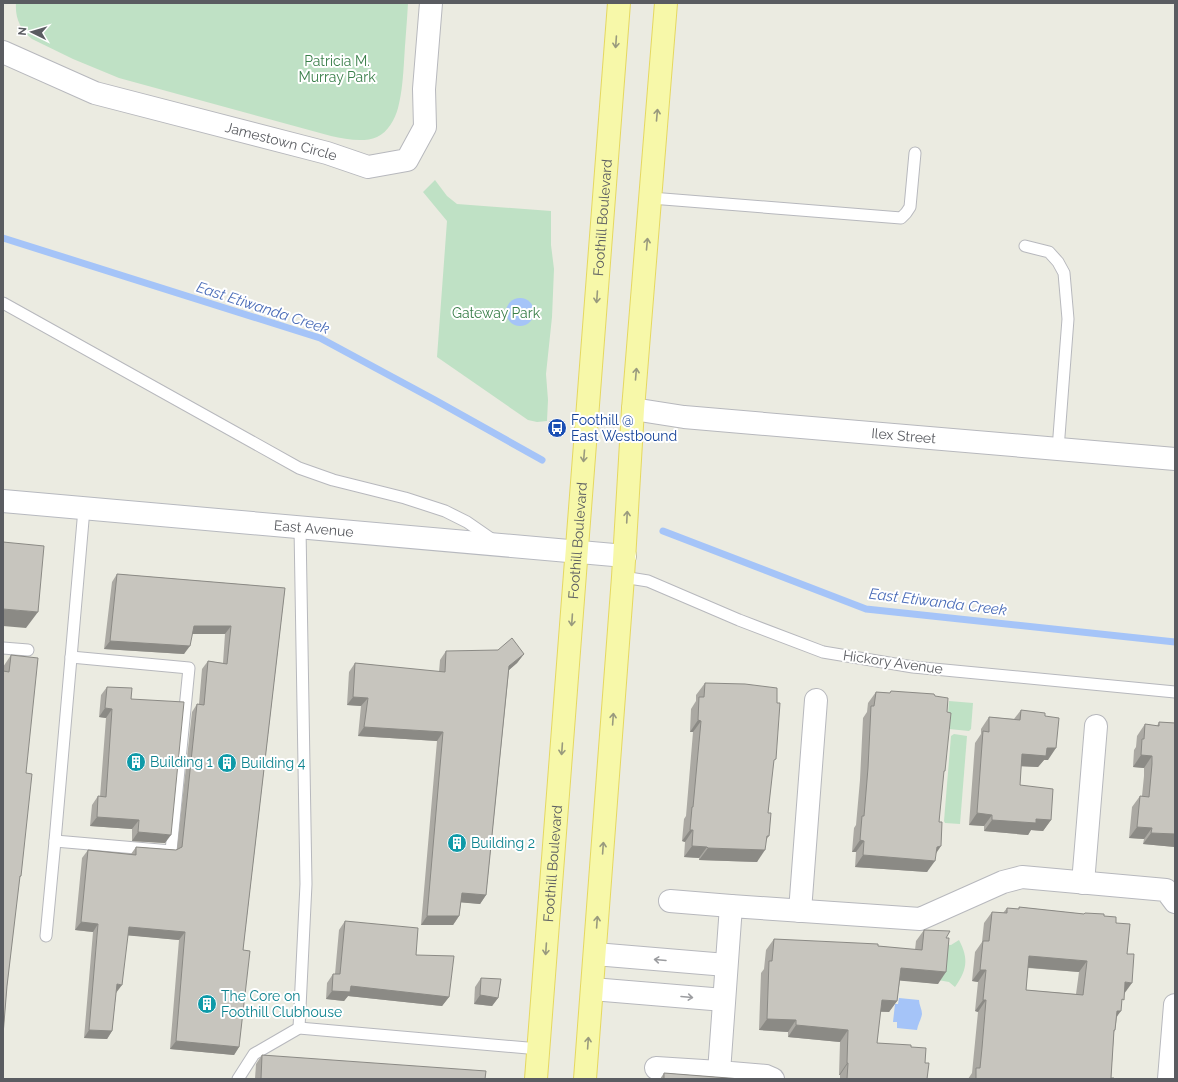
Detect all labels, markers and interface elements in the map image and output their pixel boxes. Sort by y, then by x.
north arrow [12,12,52,52]
text: N [16,26,29,36]
one-way arrow [613,35,620,48]
park label: Patricia M. Murray Park [298,53,376,85]
one-way arrow [654,109,661,122]
street label: Jamestown Circle [223,119,339,164]
street label: Foothill Boulevard [590,158,615,277]
one-way arrow [643,238,651,251]
water label: East Etiwanda Creek [194,278,332,338]
one-way arrow [593,290,600,303]
park label: Gateway Park [452,305,541,321]
one-way arrow [633,368,640,381]
place label: Foothill @ East Westbound [571,412,677,444]
bus stop icon: Foothill @ East Westbound [546,417,568,439]
street label: Ilex Street [871,425,937,447]
one-way arrow [581,449,588,462]
street label: Foothill Boulevard [565,482,590,600]
one-way arrow [623,511,630,524]
street label: East Avenue [273,517,354,540]
water label: East Etiwanda Creek [868,585,1008,619]
one-way arrow [568,613,576,626]
street label: Hickory Avenue [842,647,944,677]
one-way arrow [609,713,616,726]
one-way arrow [558,742,565,755]
building icon: Building 1 [125,751,147,773]
building icon: Building 4 [216,752,238,774]
place label: Building 1 [150,754,213,770]
place label: Building 4 [241,755,306,771]
street label: Foothill Boulevard [540,805,565,923]
building icon: Building 2 [446,832,468,854]
place label: Building 2 [471,835,535,851]
one-way arrow [599,842,606,855]
one-way arrow [594,916,601,929]
one-way arrow [543,942,550,955]
one-way arrow [654,956,667,963]
place label: The Core on Foothill Clubhouse [221,988,342,1020]
building icon: The Core on Foothill Clubhouse [196,993,218,1015]
one-way arrow [680,993,693,1000]
one-way arrow [584,1037,591,1050]

